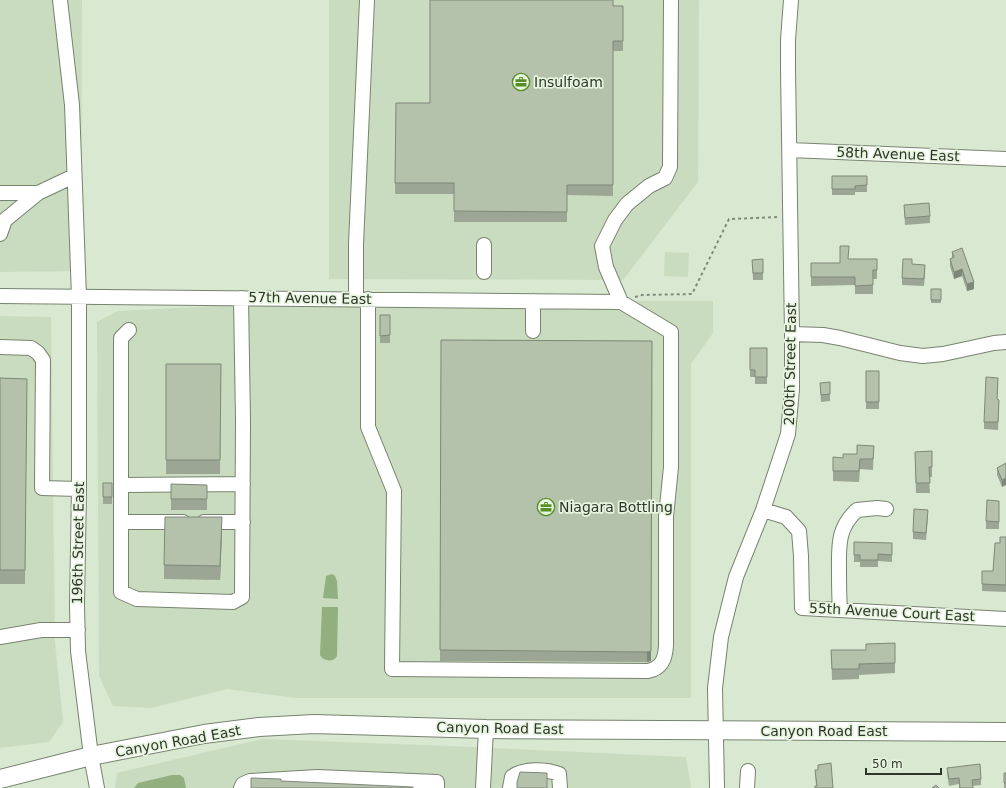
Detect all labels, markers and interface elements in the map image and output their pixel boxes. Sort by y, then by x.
office icon: Insulfoam [511,72,531,92]
place label: Insulfoam [534,74,603,90]
street label: 58th Avenue East [836,144,960,164]
street label: 57th Avenue East [248,289,372,307]
street label: 200th Street East [781,302,799,425]
street label: 196th Street East [69,481,87,604]
office icon: Niagara Bottling [536,497,556,517]
place label: Niagara Bottling [559,499,673,515]
street label: 55th Avenue Court East [809,600,976,624]
street label: Canyon Road East [436,719,564,737]
street label: Canyon Road East [114,722,243,760]
street label: Canyon Road East [760,723,888,739]
scale bar [866,750,941,776]
text: 50 m [872,757,903,771]

